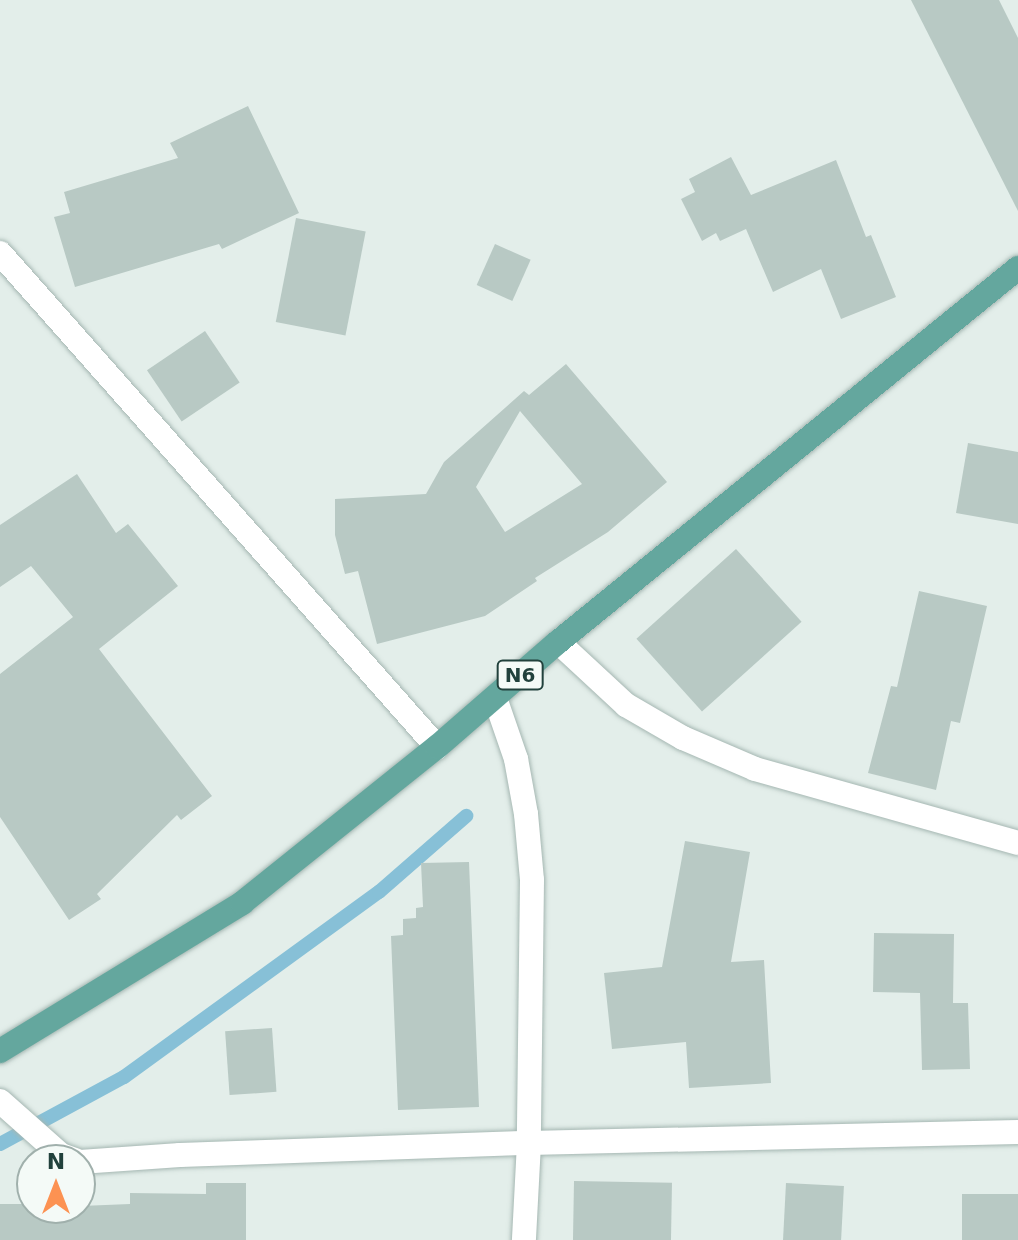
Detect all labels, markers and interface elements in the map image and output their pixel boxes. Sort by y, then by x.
road number: N6 [496,659,544,691]
north arrow [16,1144,96,1224]
text: N [47,1149,65,1174]

